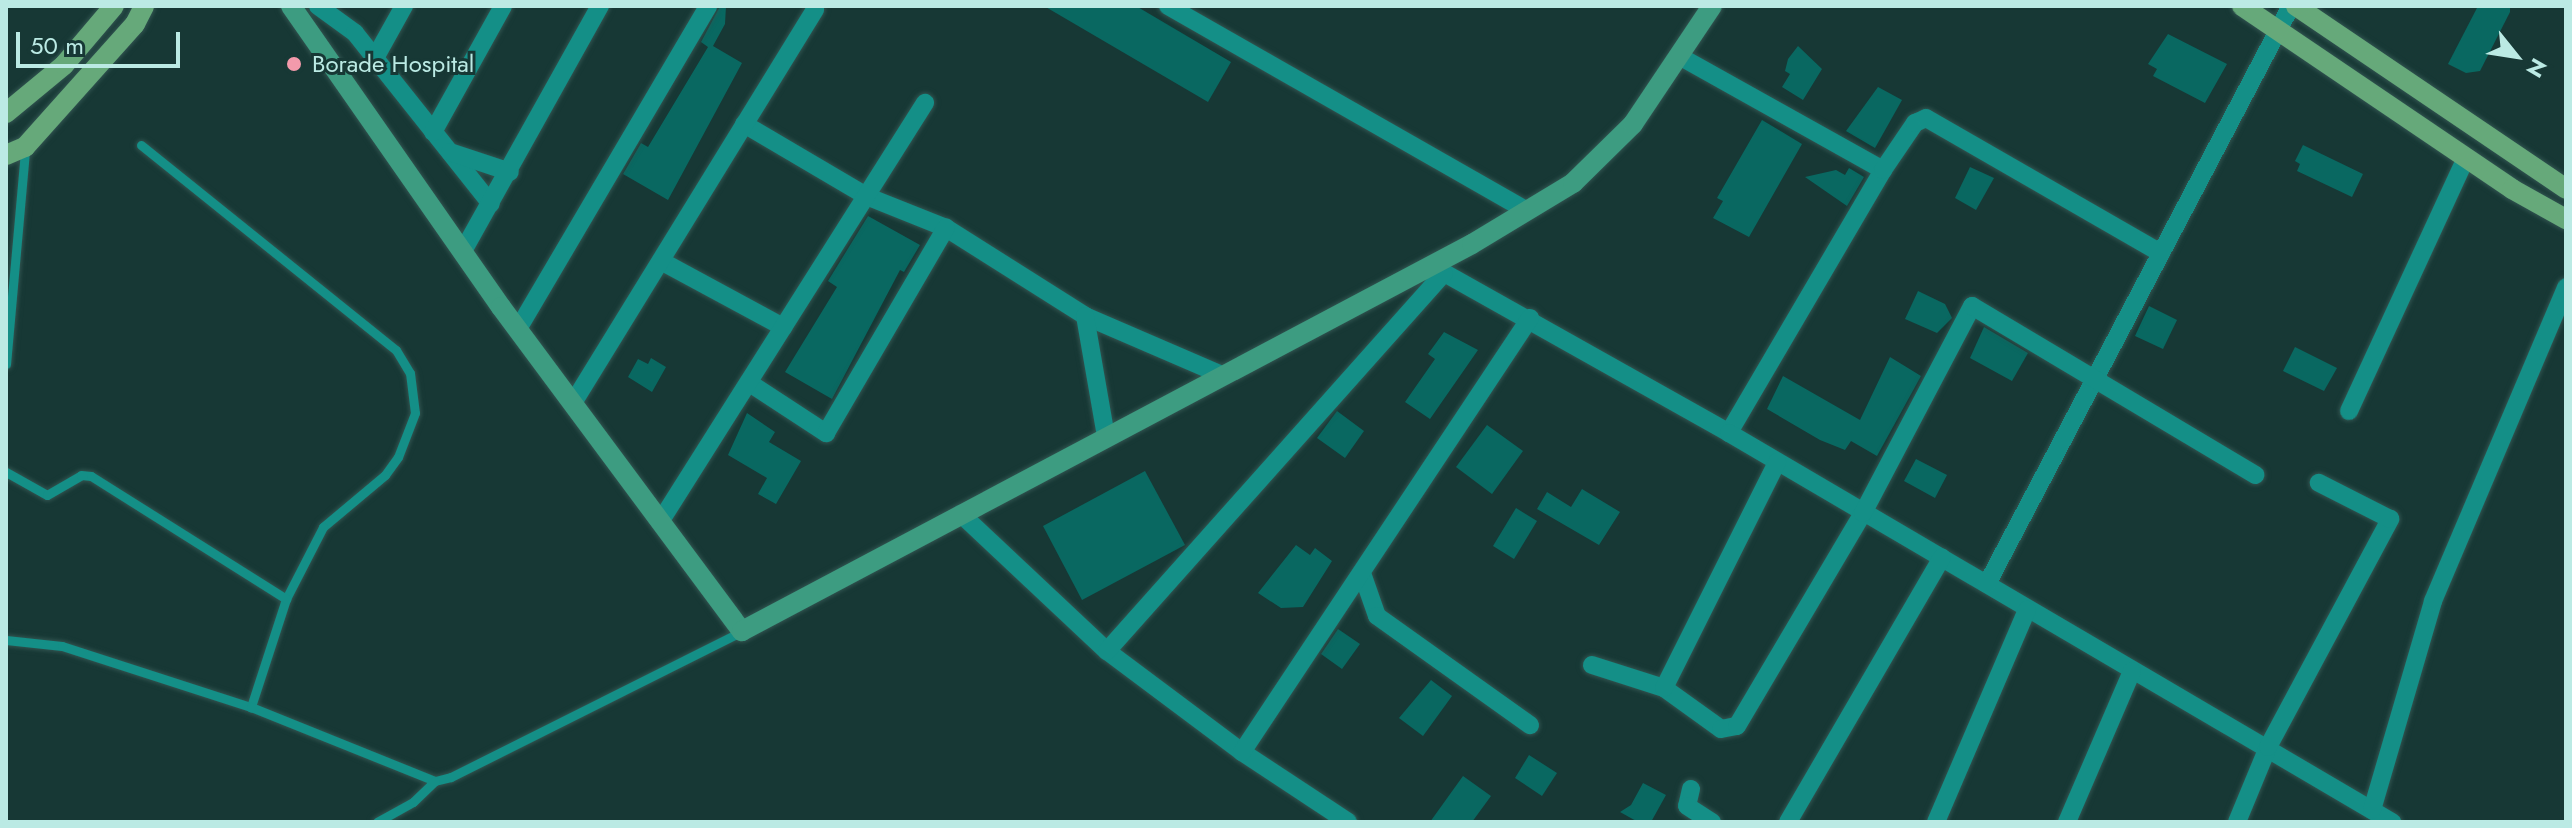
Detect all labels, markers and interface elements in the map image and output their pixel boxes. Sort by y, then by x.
scale bar [20,16,184,66]
north arrow [2476,16,2556,96]
text: 50 m [30,28,84,63]
place label: Borade Hospital [312,50,474,78]
text: N [2519,52,2555,84]
marker: Borade Hospital [283,53,305,75]

